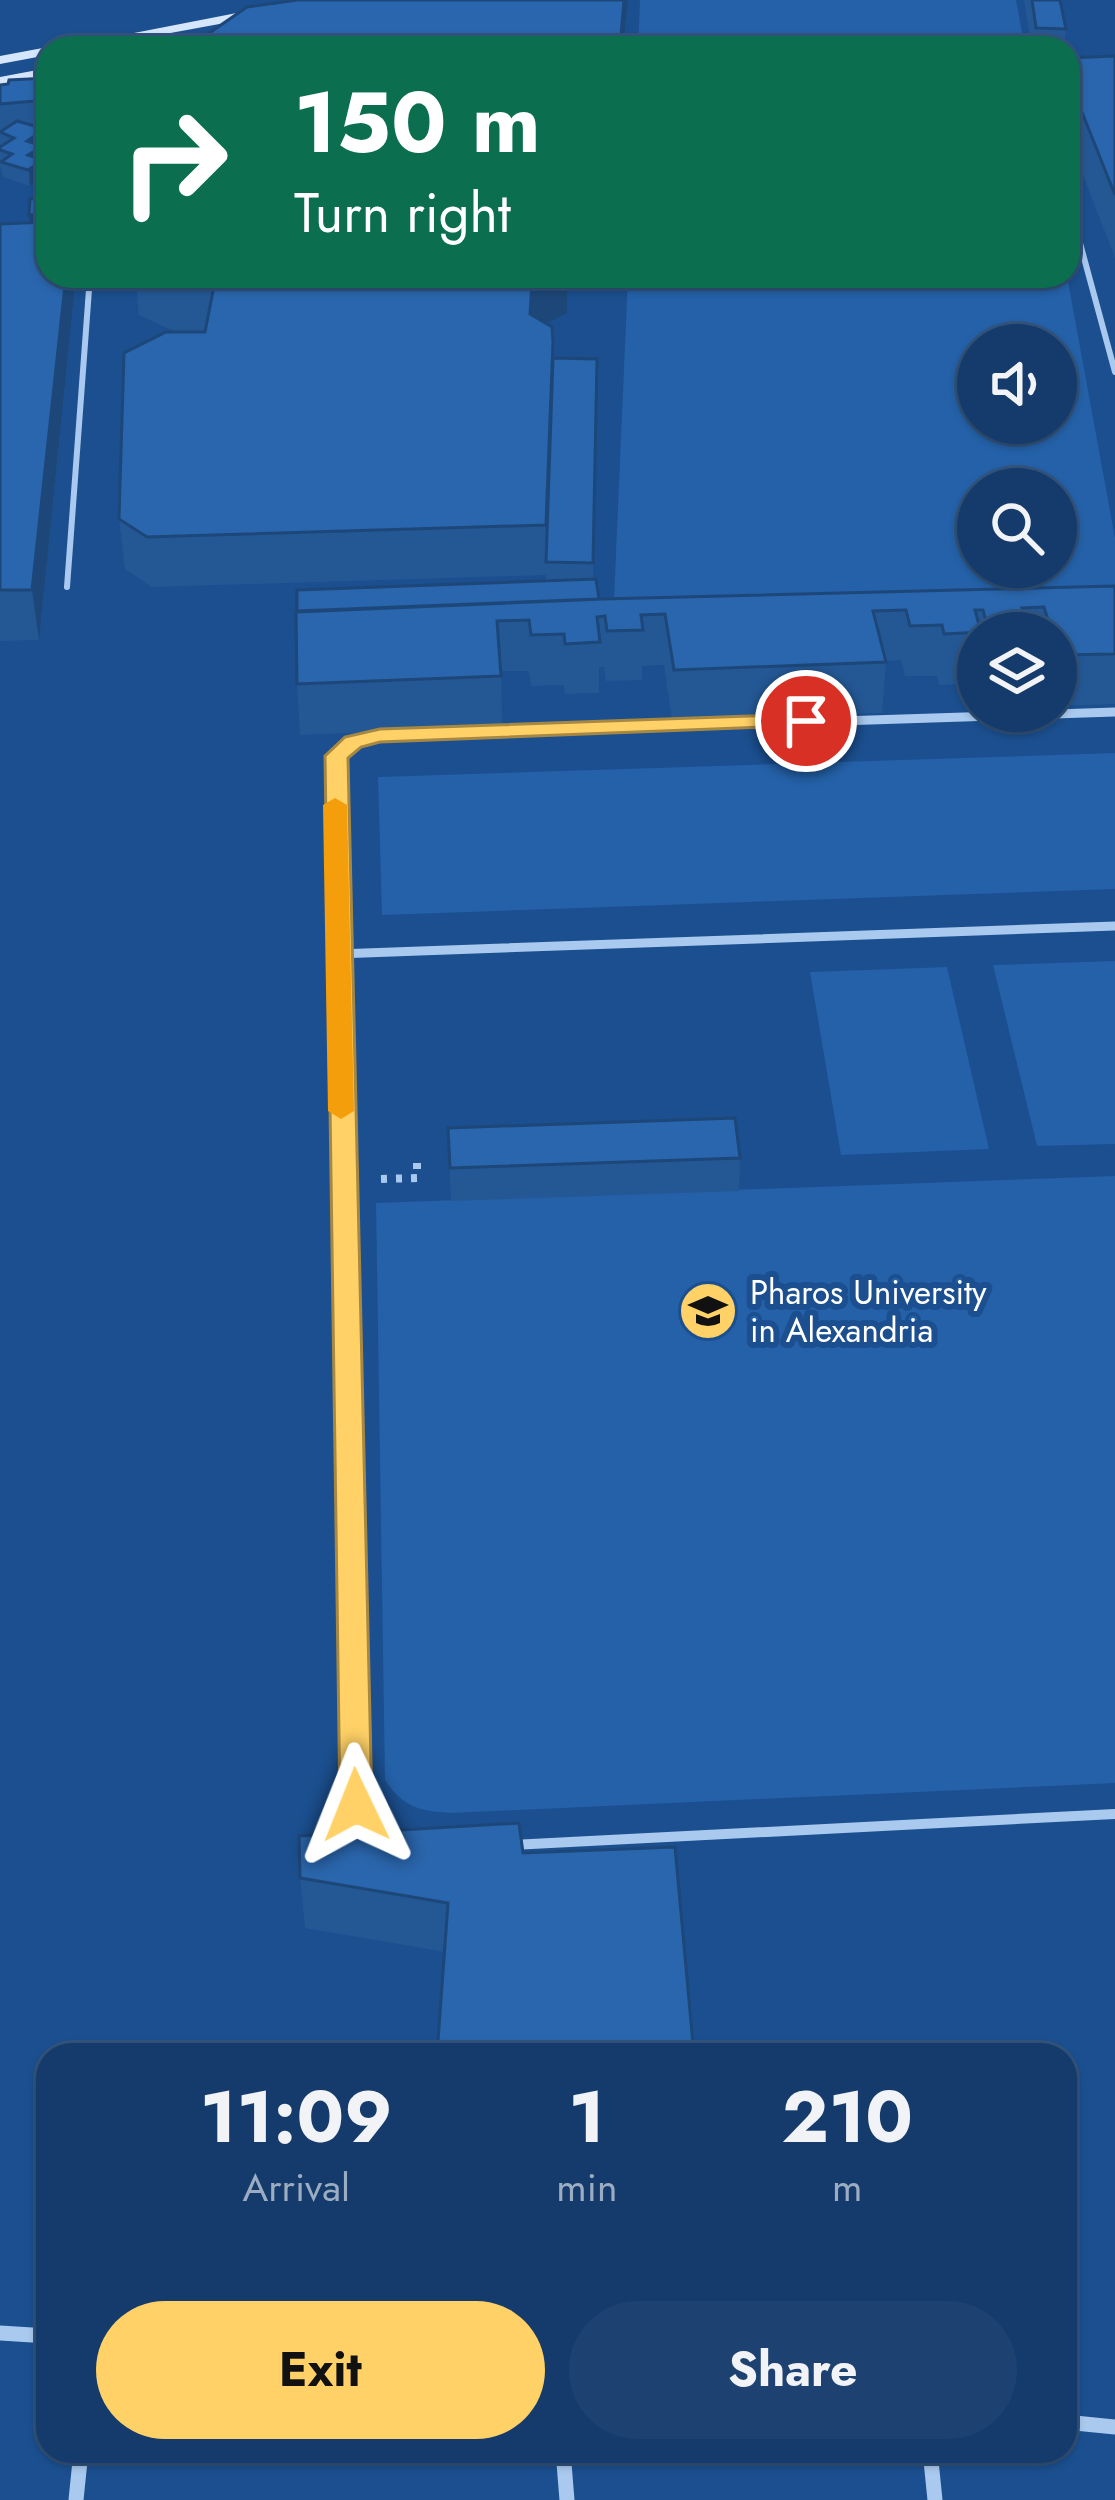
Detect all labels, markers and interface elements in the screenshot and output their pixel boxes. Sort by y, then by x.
text: 150 m [294,62,541,184]
icon: right [96,84,252,240]
text: Turn right [294,174,511,252]
map controls [957,324,1077,732]
button: sound [957,324,1077,444]
button: search [957,468,1077,588]
button: layers [957,612,1077,732]
pin [755,670,857,772]
icon: arrive [773,688,839,754]
place label: Pharos University in Alexandria [750,1269,987,1354]
school or university icon: Pharos University in Alexandria [677,1280,739,1342]
position arrow [293,1742,419,1868]
text: 11:09 [200,2065,392,2169]
text: 1 [569,2065,605,2169]
text: 210 [781,2065,913,2169]
text: Arrival [242,2159,350,2216]
text: min [556,2159,617,2216]
text: m [832,2159,862,2216]
button: Exit [96,2301,545,2439]
button: Share [569,2301,1017,2439]

